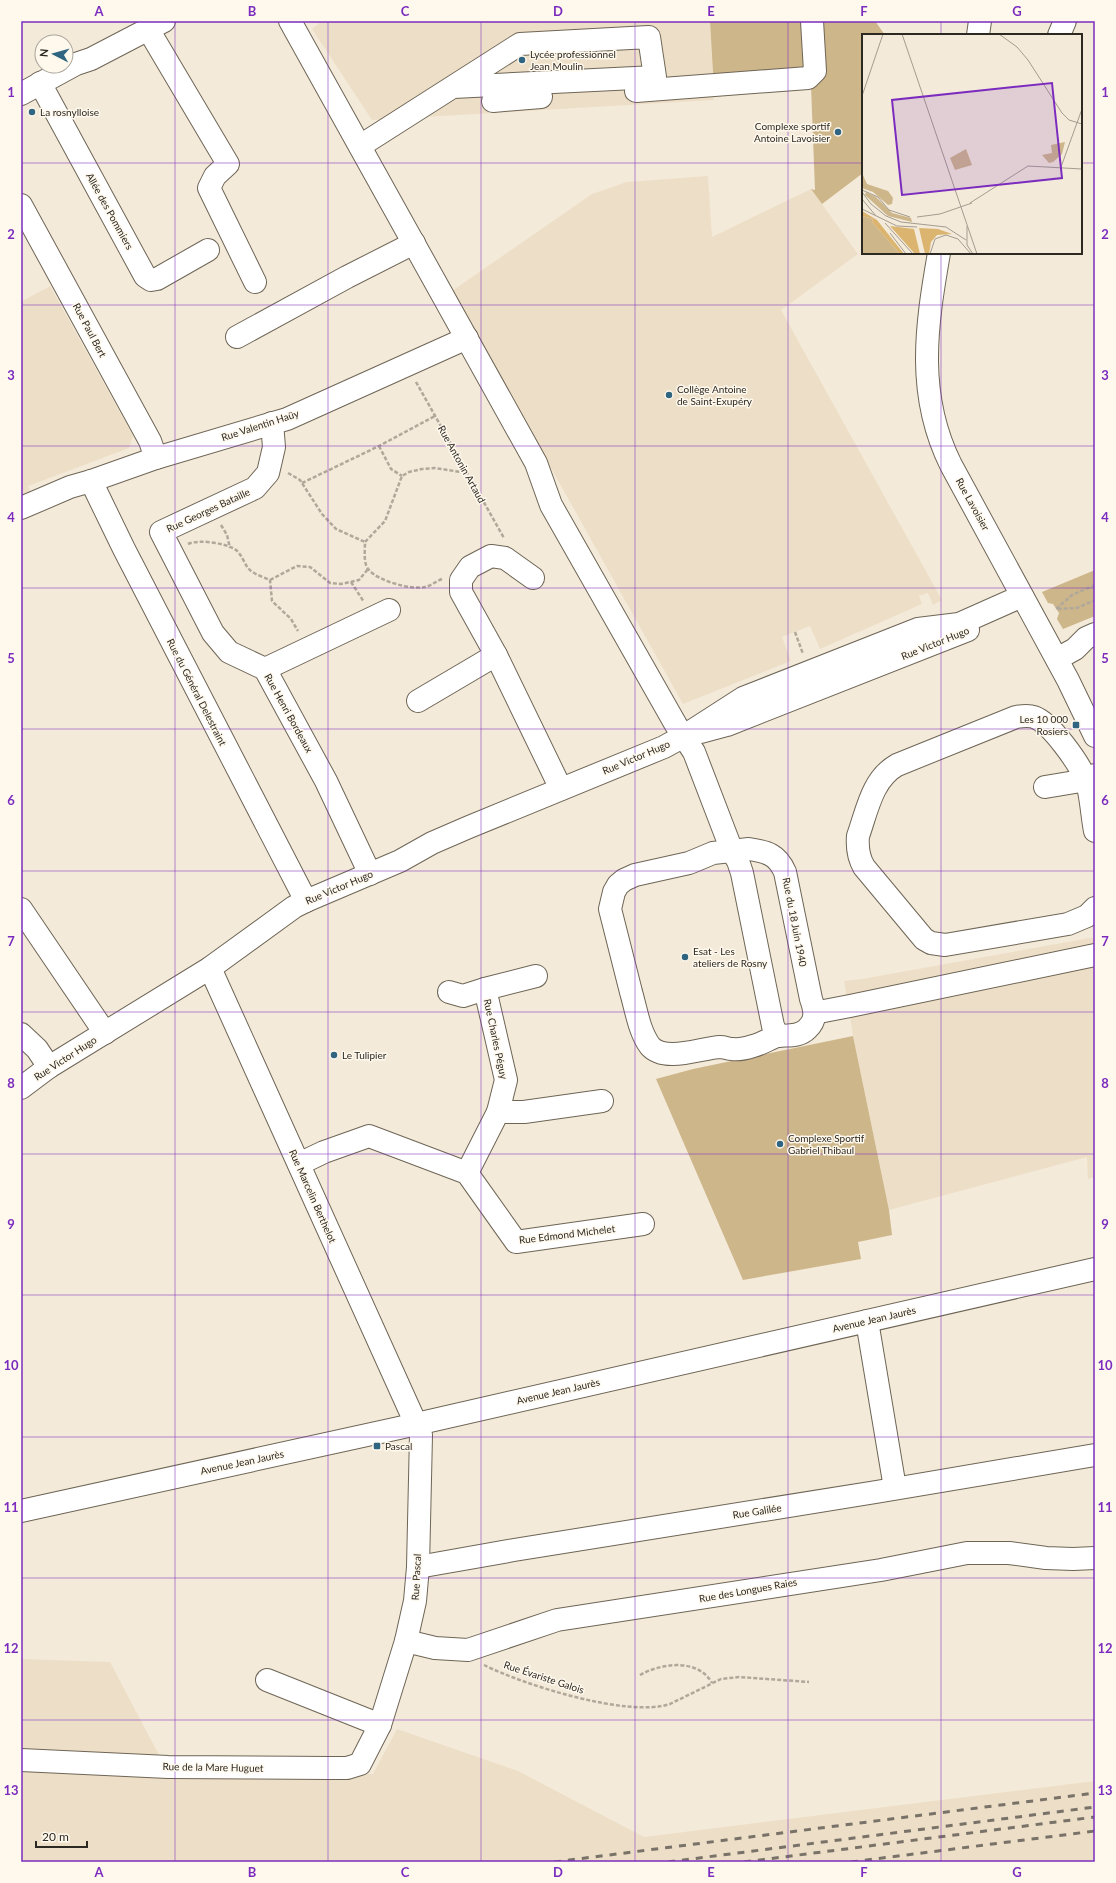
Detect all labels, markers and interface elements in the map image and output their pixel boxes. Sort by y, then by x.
text: A [93,3,104,19]
text: B [248,3,257,19]
text: C [401,3,410,19]
text: D [553,3,563,19]
text: E [707,3,715,19]
text: F [860,3,868,19]
text: G [1012,3,1022,19]
north arrow [34,34,74,74]
inset map [862,34,1082,254]
text: N [37,48,50,58]
place label: Lycée professionnel Jean Moulin [530,48,616,72]
marker: Lycée professionnel Jean Moulin [517,55,527,65]
text: 1 [7,84,15,100]
text: 1 [1101,84,1109,100]
place label: La rosnylloise [40,106,99,118]
marker: La rosnylloise [27,107,37,117]
place label: Complexe sportif Antoine Lavoisier [754,120,830,144]
marker: Complexe sportif Antoine Lavoisier [833,127,843,137]
street label: Allée des Pommiers [84,171,136,251]
text: 2 [7,226,15,242]
text: 2 [1101,226,1109,242]
street label: Rue Paul Bert [71,301,110,360]
text: 3 [7,367,15,383]
text: 3 [1101,367,1109,383]
place label: Collège Antoine de Saint-Exupéry [677,383,753,407]
marker: Collège Antoine de Saint-Exupéry [664,390,674,400]
street label: Rue Valentin Haüy [220,407,301,443]
street label: Rue Antonin Artaud [436,423,488,505]
street label: Rue Lavoisier [954,476,993,533]
street label: Rue Georges Bataille [164,485,252,535]
text: 4 [7,509,15,525]
text: 4 [1101,509,1109,525]
street label: Rue Victor Hugo [899,624,971,662]
street label: Rue du Général Delestraint [165,637,229,748]
text: 5 [7,650,15,666]
text: 5 [1101,650,1109,666]
street label: Rue Henri Bordeaux [262,671,316,755]
place label: Les 10 000 Rosiers [1019,713,1068,737]
marker: Les 10 000 Rosiers [1071,720,1081,730]
street label: Rue Victor Hugo [600,737,672,777]
text: 6 [7,792,15,808]
text: 6 [1101,792,1109,808]
street label: Rue Victor Hugo [303,867,375,907]
street label: Rue du 18 Juin 1940 [780,876,810,968]
text: 7 [7,933,15,949]
text: 7 [1101,933,1109,949]
place label: Esat - Les ateliers de Rosny [693,945,768,969]
marker: Esat - Les ateliers de Rosny [680,952,690,962]
street label: Rue Charles Péguy [482,998,511,1081]
street label: Rue Victor Hugo [31,1033,99,1083]
place label: Le Tulipier [342,1049,387,1061]
marker: Le Tulipier [329,1050,339,1060]
text: 8 [7,1075,15,1091]
text: 8 [1101,1075,1109,1091]
place label: Complexe Sportif Gabriel Thibaul [788,1132,865,1156]
marker: Complexe Sportif Gabriel Thibaul [775,1139,785,1149]
street label: Rue Marcelin Berthelot [287,1147,339,1245]
text: 9 [7,1216,15,1232]
text: 9 [1101,1216,1109,1232]
street label: Rue Edmond Michelet [518,1222,616,1246]
street label: Avenue Jean Jaurès [831,1304,917,1334]
text: 10 [3,1357,19,1373]
text: 10 [1097,1357,1113,1373]
street label: Avenue Jean Jaurès [515,1376,601,1406]
place label: Pascal [385,1440,412,1452]
marker: Pascal [372,1441,382,1451]
street label: Avenue Jean Jaurès [199,1447,285,1477]
text: 11 [3,1499,19,1515]
text: 11 [1097,1499,1113,1515]
street label: Rue Galilée [732,1501,782,1521]
street label: Rue Pascal [409,1553,423,1601]
street label: Rue des Longues Raies [698,1575,798,1605]
text: 12 [3,1640,19,1656]
text: 12 [1097,1640,1113,1656]
street label: Rue Évariste Galois [502,1658,586,1696]
street label: Rue de la Mare Huguet [162,1760,264,1774]
text: 13 [3,1782,19,1798]
text: 13 [1097,1782,1113,1798]
scale bar [36,1823,87,1849]
text: 20 m [42,1829,69,1844]
text: A [93,1864,104,1880]
text: B [248,1864,257,1880]
text: C [401,1864,410,1880]
text: D [553,1864,563,1880]
text: E [707,1864,715,1880]
text: F [860,1864,868,1880]
text: G [1012,1864,1022,1880]

